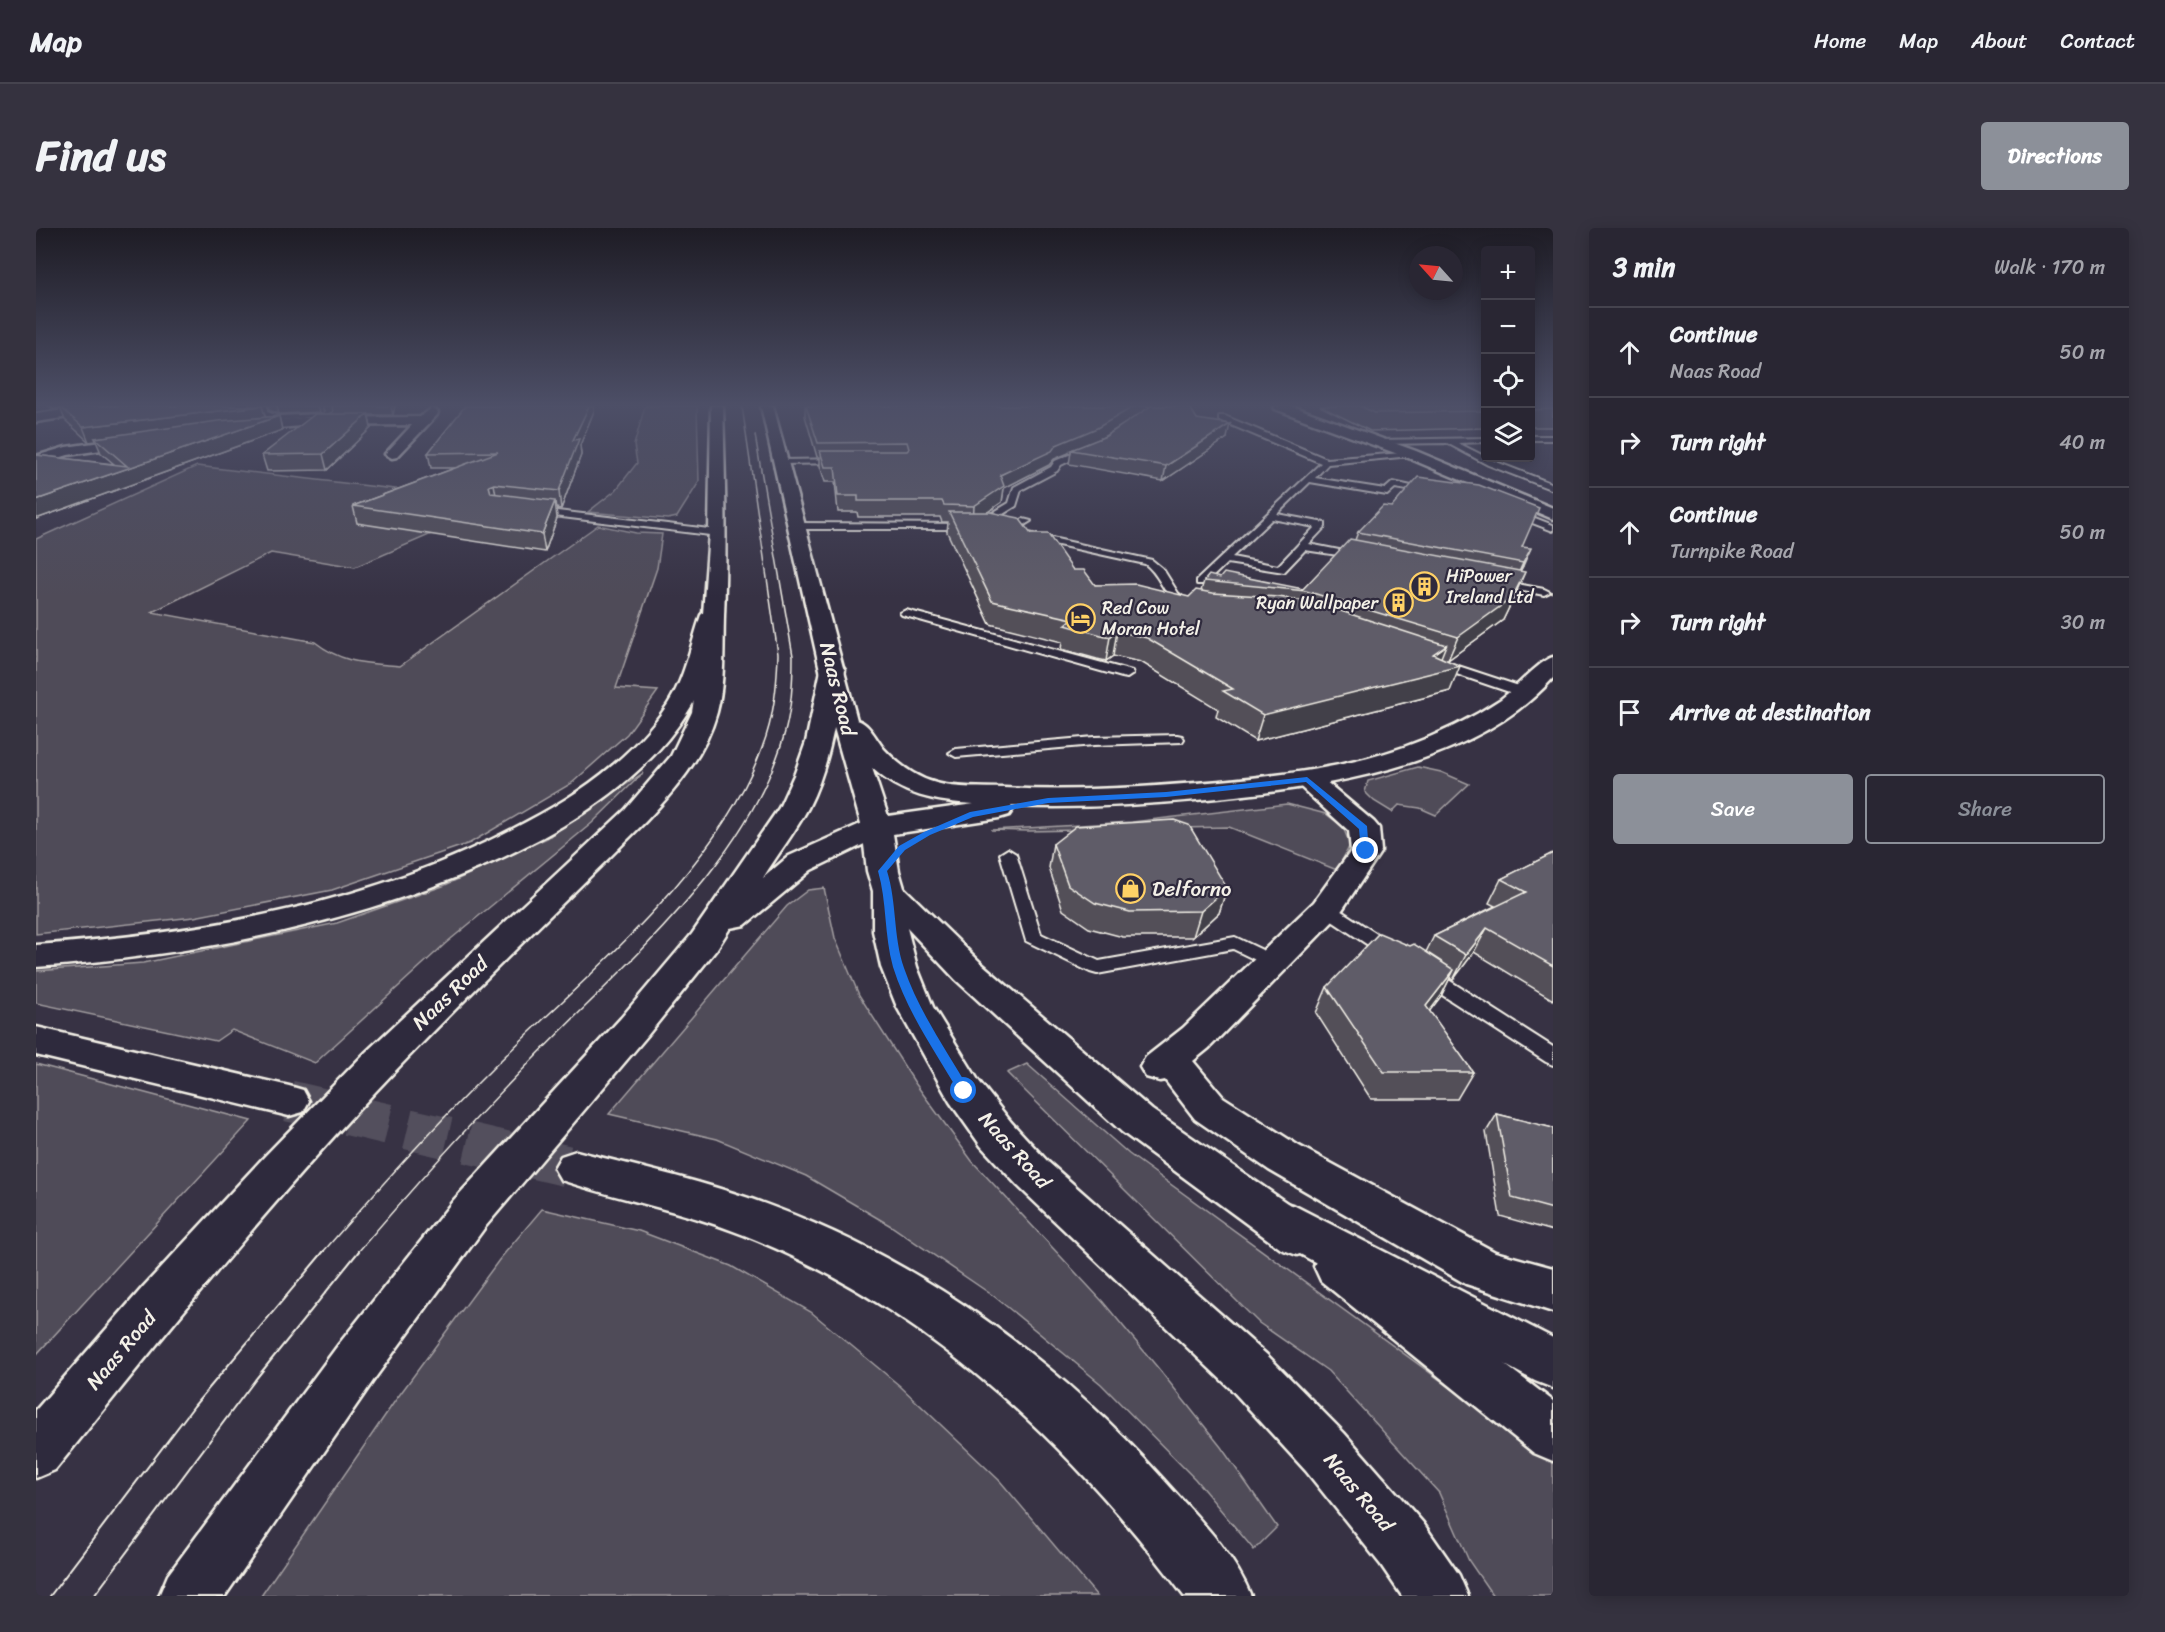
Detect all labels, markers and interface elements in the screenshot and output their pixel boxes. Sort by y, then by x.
text: Map [30,17,82,66]
text: Home [1814,22,1866,60]
text: Map [1899,22,1938,60]
text: About [1971,22,2028,60]
text: Contact [2061,22,2135,60]
text: Find us [36,119,166,193]
button: Directions [1981,122,2129,190]
text: 3 min [1613,244,1675,290]
north arrow [1409,246,1463,300]
map controls [1481,246,1535,462]
button: + [1481,246,1535,300]
text: Walk · 170 m [1994,250,2105,285]
button: − [1481,300,1535,354]
text: Continue [1670,315,1758,354]
text: 50 m [2060,335,2105,370]
icon: ahead [1613,336,1646,369]
button: locate [1481,354,1535,408]
text: Naas Road [1670,354,1761,389]
button: layers [1481,408,1535,462]
text: Turn right [1670,423,1765,462]
text: 40 m [2059,425,2105,460]
icon: right [1613,426,1646,459]
text: Continue [1670,495,1758,534]
text: 50 m [2060,515,2105,550]
icon: ahead [1613,516,1646,549]
text: Turnpike Road [1670,534,1793,569]
place label: HiPower Ireland Ltd [1445,560,1535,613]
building icon: HiPower Ireland Ltd [1409,570,1441,602]
place label: Ryan Wallpaper [1256,587,1380,619]
building icon: Ryan Wallpaper [1383,587,1415,619]
place label: Red Cow Moran Hotel [1102,592,1201,645]
hotel icon: Red Cow Moran Hotel [1065,602,1097,634]
text: Turn right [1670,603,1765,642]
text: 30 m [2061,605,2105,640]
icon: right [1613,606,1646,639]
street label: Naas Road [808,638,868,742]
text: Arrive at destination [1670,693,1871,732]
icon: arrive [1613,696,1646,729]
button: Save [1613,774,1853,844]
button: Share [1865,774,2105,844]
route end [1352,837,1378,863]
place label: Delforno [1152,870,1231,908]
shop icon: Delforno [1115,873,1147,905]
street label: Naas Road [402,945,499,1040]
route start [950,1077,976,1103]
street label: Naas Road [969,1102,1062,1200]
street label: Naas Road [76,1300,167,1399]
street label: Naas Road [1314,1443,1405,1542]

